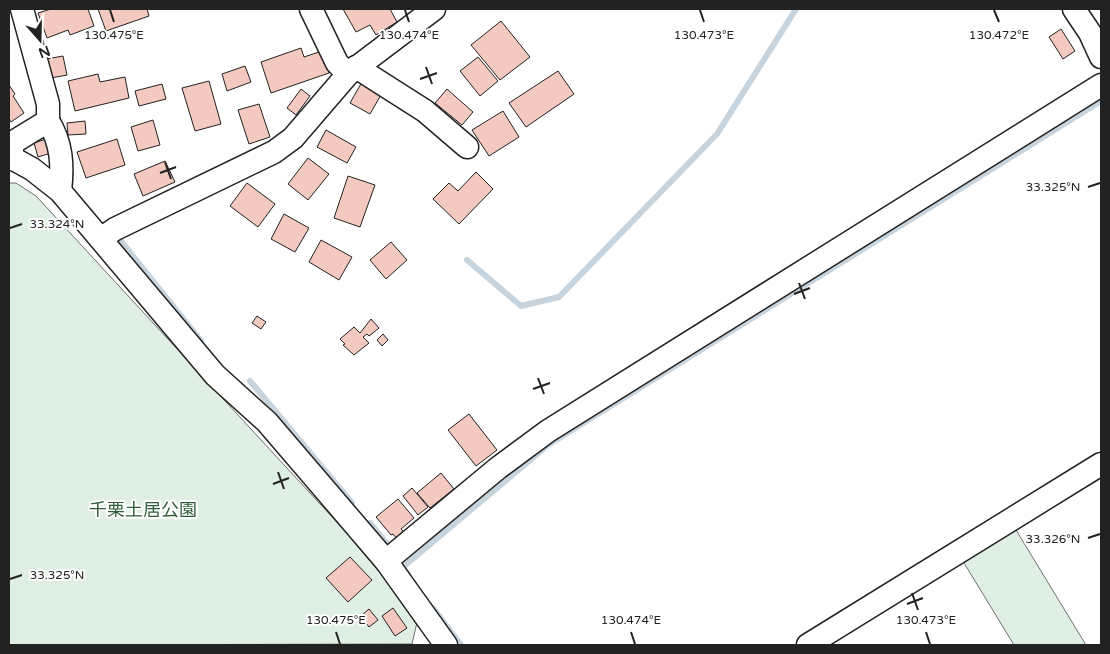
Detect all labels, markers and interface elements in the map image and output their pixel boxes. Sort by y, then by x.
north arrow [15,15,65,65]
text: 130.475°E [84,28,144,42]
text: 130.474°E [379,28,439,42]
text: 130.473°E [674,28,734,42]
text: 130.472°E [969,28,1029,42]
text: N [36,42,52,62]
text: 33.325°N [1026,180,1080,194]
text: 33.324°N [30,217,84,231]
park label: 千栗土居公園 [89,499,197,521]
text: 33.326°N [1026,532,1080,546]
text: 33.325°N [30,568,84,582]
text: 130.475°E [306,613,366,627]
text: 130.474°E [601,613,661,627]
text: 130.473°E [896,613,956,627]

